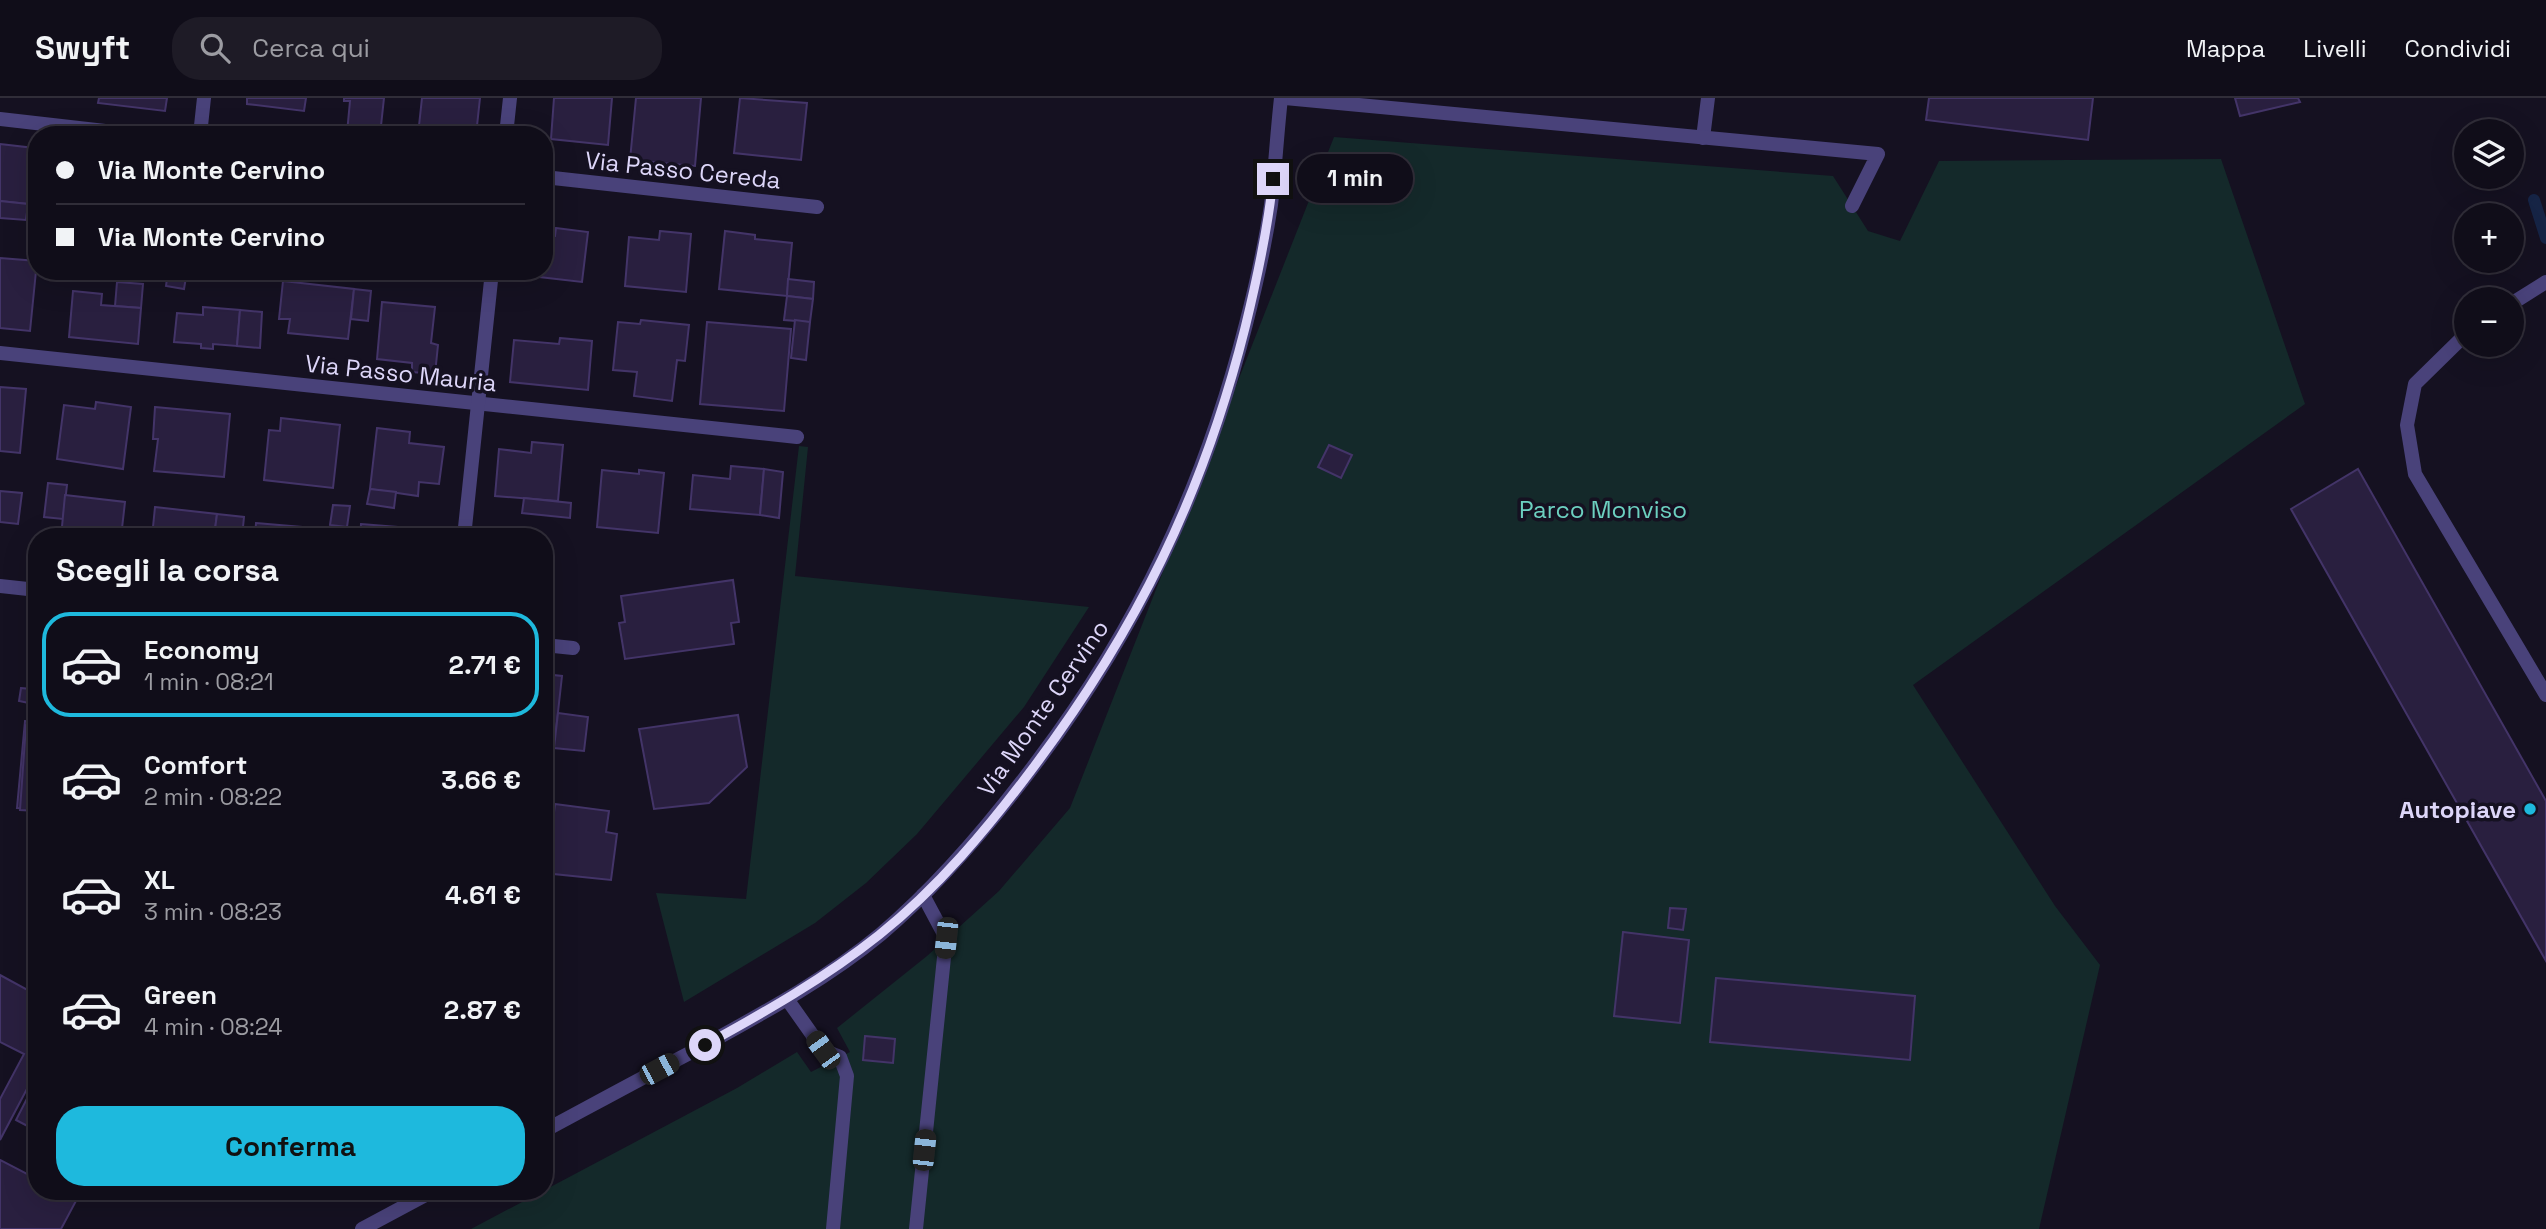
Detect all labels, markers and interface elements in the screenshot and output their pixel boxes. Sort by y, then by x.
search box [172,17,662,80]
text: Swyft [35,27,130,69]
icon: search [196,29,234,67]
text: Cerca qui [252,31,370,65]
text: Mappa [2186,33,2265,64]
text: Livelli [2303,33,2367,64]
text: Condividi [2405,33,2511,64]
map controls [2454,119,2524,357]
button: layers [2454,119,2524,189]
street label: Via Passo Cereda [584,144,783,196]
text: Via Monte Cervino [98,153,325,187]
callout: 1 min [1298,154,1413,204]
route end [1257,163,1289,195]
text: 1 min [1327,163,1383,193]
button: + [2454,203,2524,273]
text: Via Monte Cervino [98,220,325,254]
button: − [2454,287,2524,357]
street label: Via Passo Mauria [304,348,499,398]
park label: Parco Monviso [1519,494,1687,525]
text: Scegli la corsa [56,550,279,590]
street label: Via Monte Cervino [970,614,1116,802]
icon: car [60,633,123,696]
text: Economy [144,633,260,667]
text: 2.71 € [449,648,521,682]
text: 1 min · 08:21 [144,667,274,697]
icon: car [60,748,123,811]
text: Comfort [144,748,247,782]
text: 3.66 € [441,763,521,797]
text: 2 min · 08:22 [144,782,282,812]
place label: Autopiave [2399,794,2516,825]
marker: Autopiave [2522,801,2538,817]
icon: car [60,863,123,926]
text: XL [144,863,175,897]
text: 4.61 € [445,878,521,912]
text: 3 min · 08:23 [144,897,282,927]
car [934,916,959,960]
icon: car [60,978,123,1041]
text: Green [144,978,217,1012]
text: 2.87 € [444,993,521,1027]
text: 4 min · 08:24 [144,1012,282,1042]
car [803,1027,844,1073]
route start [689,1029,721,1061]
car [636,1050,683,1088]
button: Conferma [56,1106,525,1186]
car [912,1128,937,1172]

